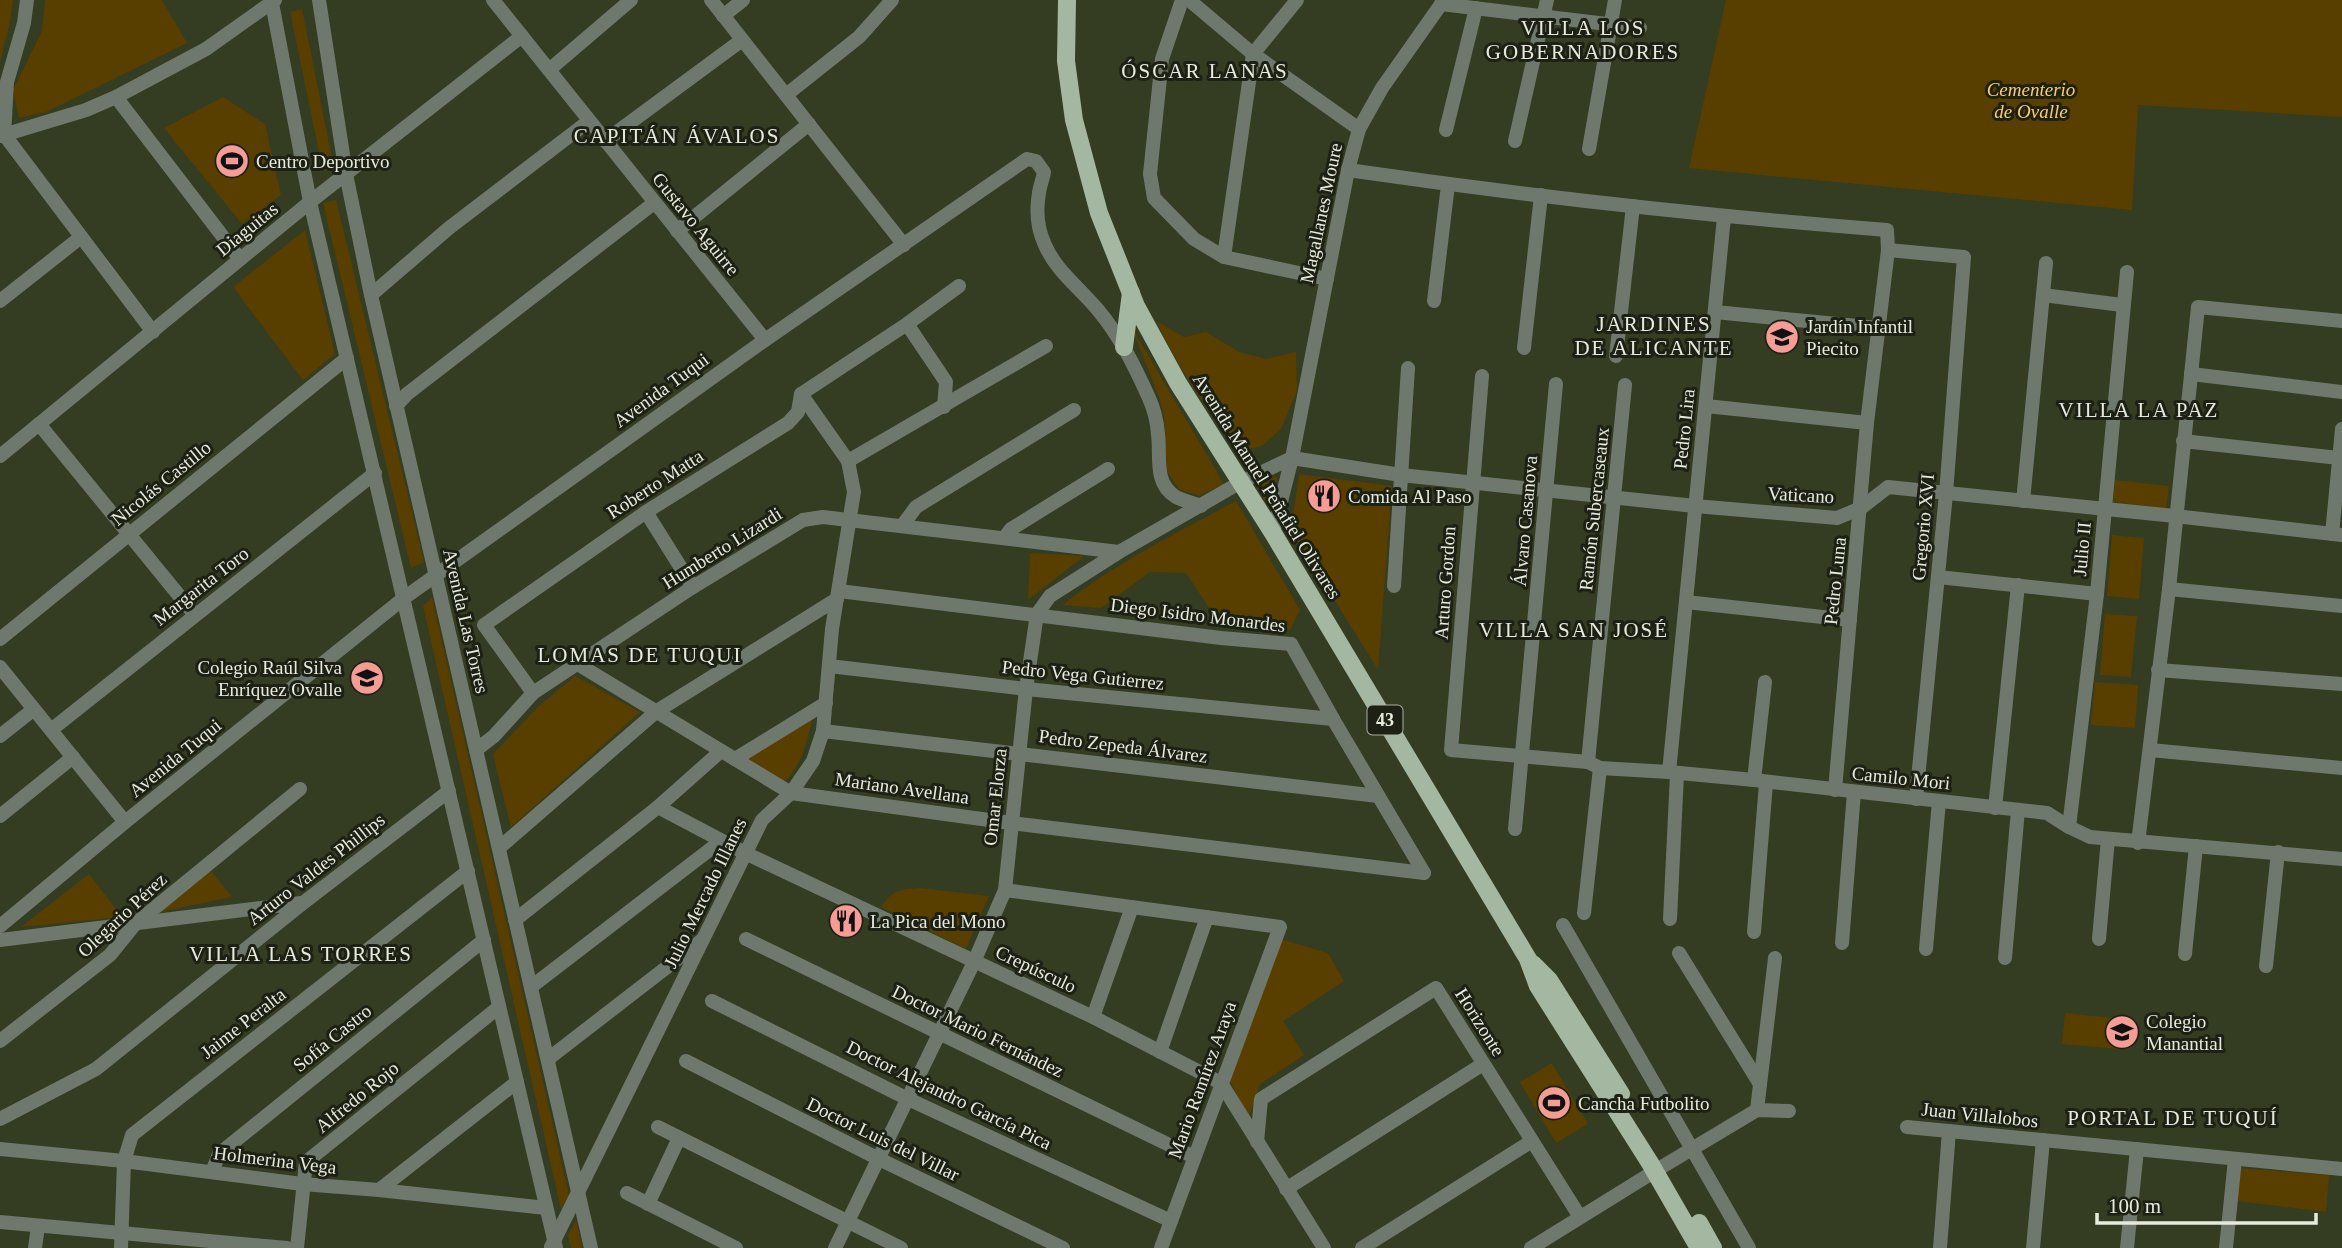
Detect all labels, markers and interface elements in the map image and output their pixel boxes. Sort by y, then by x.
district label: VILLA LOS GOBERNADORES [1486,16,1680,64]
district label: ÓSCAR LANAS [1121,59,1289,83]
park label: Cementerio de Ovalle [1987,79,2075,122]
district label: CAPITÁN ÁVALOS [574,124,780,148]
street label: Magallanes Moure [1296,141,1346,285]
sports icon: Centro Deportivo [213,142,251,180]
place label: Centro Deportivo [256,151,390,172]
street label: Gustavo Aguirre [648,168,744,280]
street label: Diaguitas [212,198,282,260]
district label: JARDINES DE ALICANTE [1574,312,1734,360]
place label: Jardín Infantil Piecito [1806,316,1913,359]
school or university icon: Jardín Infantil Piecito [1763,318,1801,356]
street label: Avenida Tuqui [609,349,713,431]
street label: Avenida Manuel Peñafiel Olivares [1189,369,1345,603]
street label: Pedro Lira [1669,387,1699,470]
district label: VILLA LA PAZ [2059,398,2219,422]
street label: Ramón Subercaseaux [1575,426,1613,592]
street label: Nicolás Castillo [107,436,215,530]
street label: Roberto Matta [603,445,707,523]
street label: Álvaro Casanova [1509,454,1541,587]
street label: Gregorio XVI [1908,473,1938,581]
restaurant icon: Comida Al Paso [1305,477,1343,515]
street label: Vaticano [1767,483,1835,507]
place label: Comida Al Paso [1348,486,1472,507]
street label: Humberto Lizardi [658,503,786,593]
street label: Julio II [2069,521,2095,577]
street label: Arturo Gordon [1431,525,1459,640]
street label: Pedro Luna [1820,536,1850,626]
street label: Margarita Toro [149,542,253,630]
street label: Avenida Las Torres [439,547,493,695]
street label: Diego Isidro Monardes [1109,594,1287,636]
district label: VILLA SAN JOSÉ [1479,618,1669,642]
district label: LOMAS DE TUQUI [538,643,742,667]
street label: Pedro Vega Gutierrez [1001,656,1165,694]
place label: Colegio Raúl Silva Enríquez Ovalle [197,657,343,700]
school or university icon: Colegio Raúl Silva Enríquez Ovalle [348,659,386,697]
road number: 43 [1368,706,1402,734]
street label: Avenida Tuqui [125,715,225,801]
street label: Pedro Zepeda Álvarez [1037,725,1209,767]
street label: Omar Elorza [979,747,1011,847]
street label: Camilo Mori [1851,762,1951,794]
street label: Mariano Avellana [834,768,971,808]
street label: Arturo Valdes Phillips [243,809,389,929]
street label: Julio Mercado Illanes [659,814,751,972]
street label: Olegario Pérez [73,869,171,961]
restaurant icon: La Pica del Mono [827,902,865,940]
place label: La Pica del Mono [870,911,1006,932]
street label: Crepúsculo [992,941,1080,997]
district label: VILLA LAS TORRES [189,942,413,966]
street label: Doctor Mario Fernández [889,980,1067,1082]
street label: Jaime Peralta [196,983,290,1063]
street label: Horizonte [1451,984,1509,1060]
street label: Mario Ramírez Araya [1164,998,1240,1161]
street label: Sofía Castro [289,1000,375,1076]
place label: Colegio Manantial [2146,1011,2223,1054]
school or university icon: Colegio Manantial [2103,1013,2141,1051]
street label: Doctor Alejandro García Pica [843,1036,1055,1154]
street label: Alfredo Rojo [311,1057,403,1137]
sports icon: Cancha Futbolito [1535,1084,1573,1122]
street label: Doctor Luis del Villar [803,1093,963,1185]
place label: Cancha Futbolito [1578,1093,1709,1114]
street label: Juan Villalobos [1921,1098,2039,1132]
district label: PORTAL DE TUQUÍ [2067,1106,2279,1130]
street label: Holmerina Vega [212,1142,338,1178]
scale bar [2097,1182,2316,1226]
text: 100 m [2108,1194,2161,1218]

